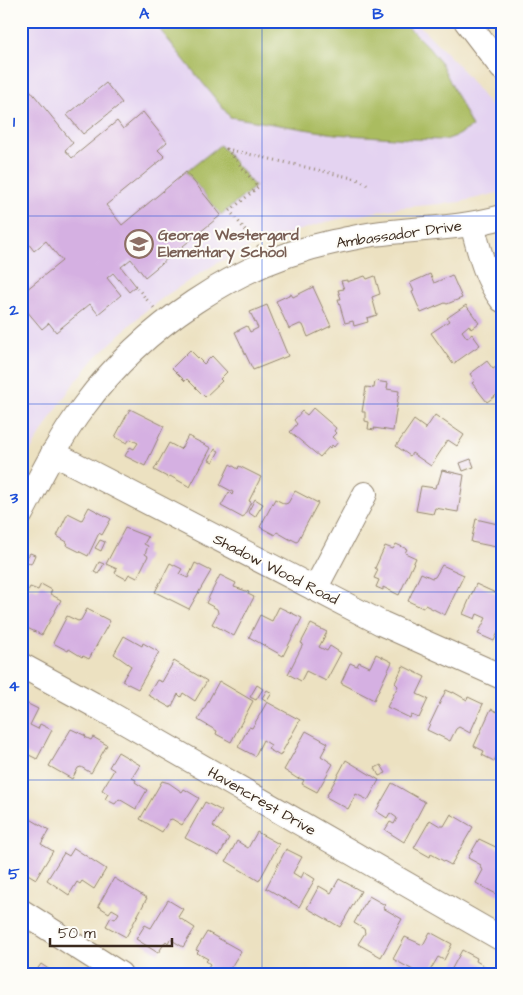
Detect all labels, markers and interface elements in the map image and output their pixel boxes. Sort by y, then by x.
text: A [139,3,150,25]
text: B [372,3,384,25]
text: 1 [13,111,16,133]
street label: Ambassador Drive [335,215,463,254]
place label: George Westergard Elementary School [158,225,299,264]
school or university icon: George Westergard Elementary School [124,229,154,259]
text: 2 [8,299,19,321]
text: 3 [9,487,19,509]
street label: Shadow Wood Road [209,529,342,610]
text: 4 [9,675,20,697]
street label: Havencrest Drive [204,762,320,841]
text: 5 [8,863,20,885]
scale bar [50,915,172,947]
text: 50 m [58,923,96,944]

